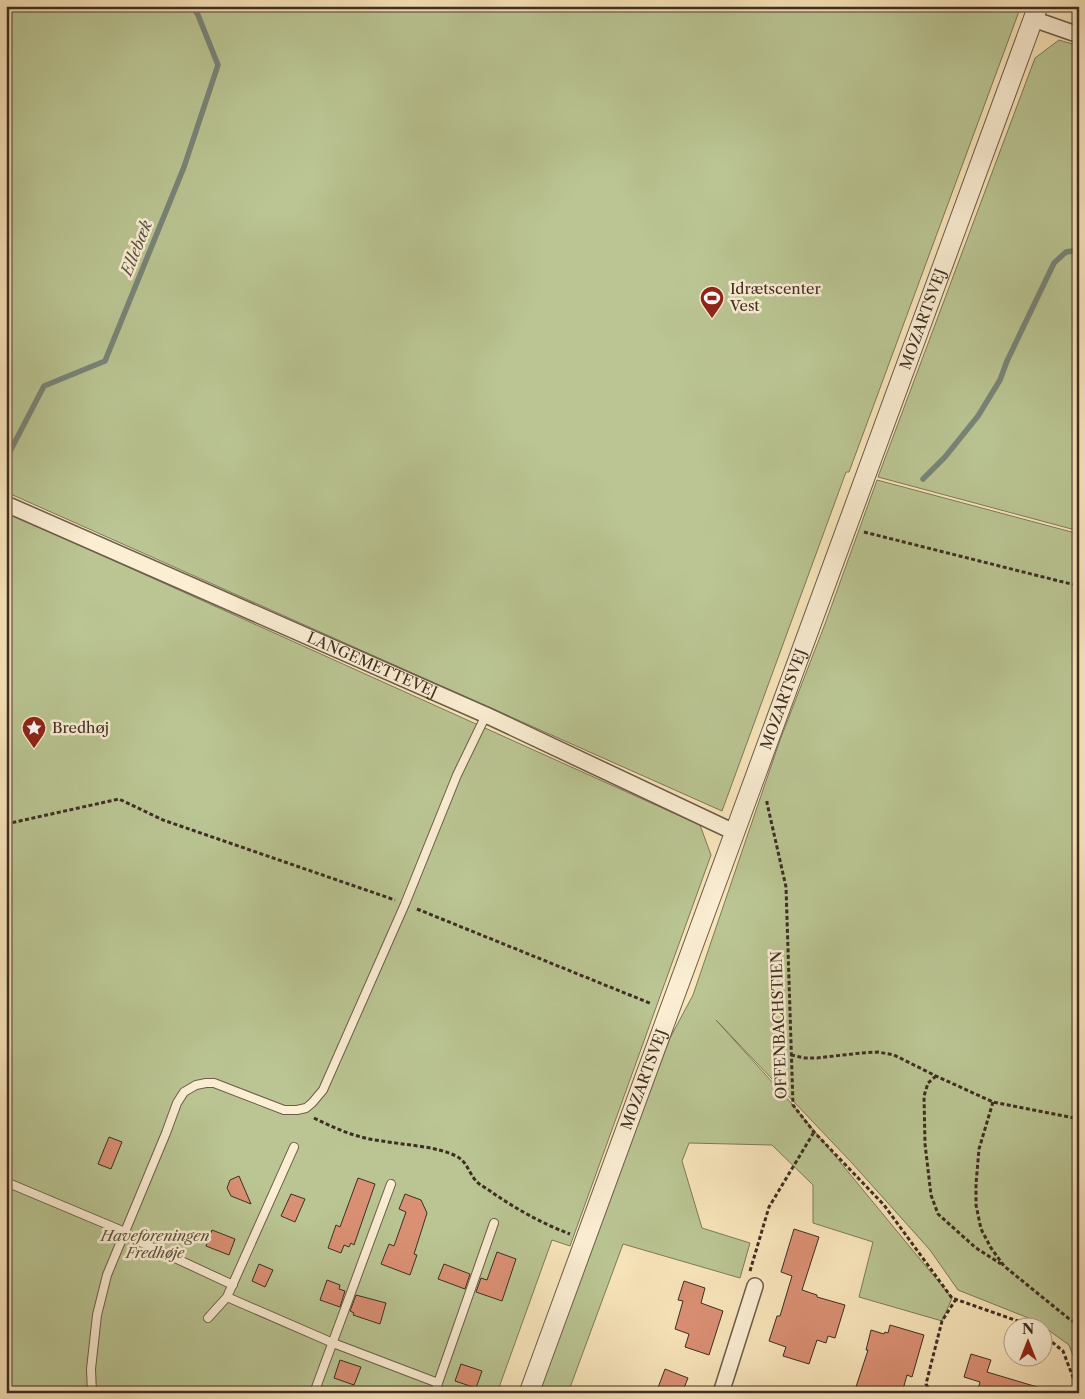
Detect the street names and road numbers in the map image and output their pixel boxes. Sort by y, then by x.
street label: MOZARTSVEJ [895,266,950,372]
street label: LANGEMETTEVEJ [304,628,441,702]
street label: MOZARTSVEJ [756,646,810,752]
street label: OFFENBACHSTIEN [766,951,791,1099]
street label: MOZARTSVEJ [616,1026,671,1132]

